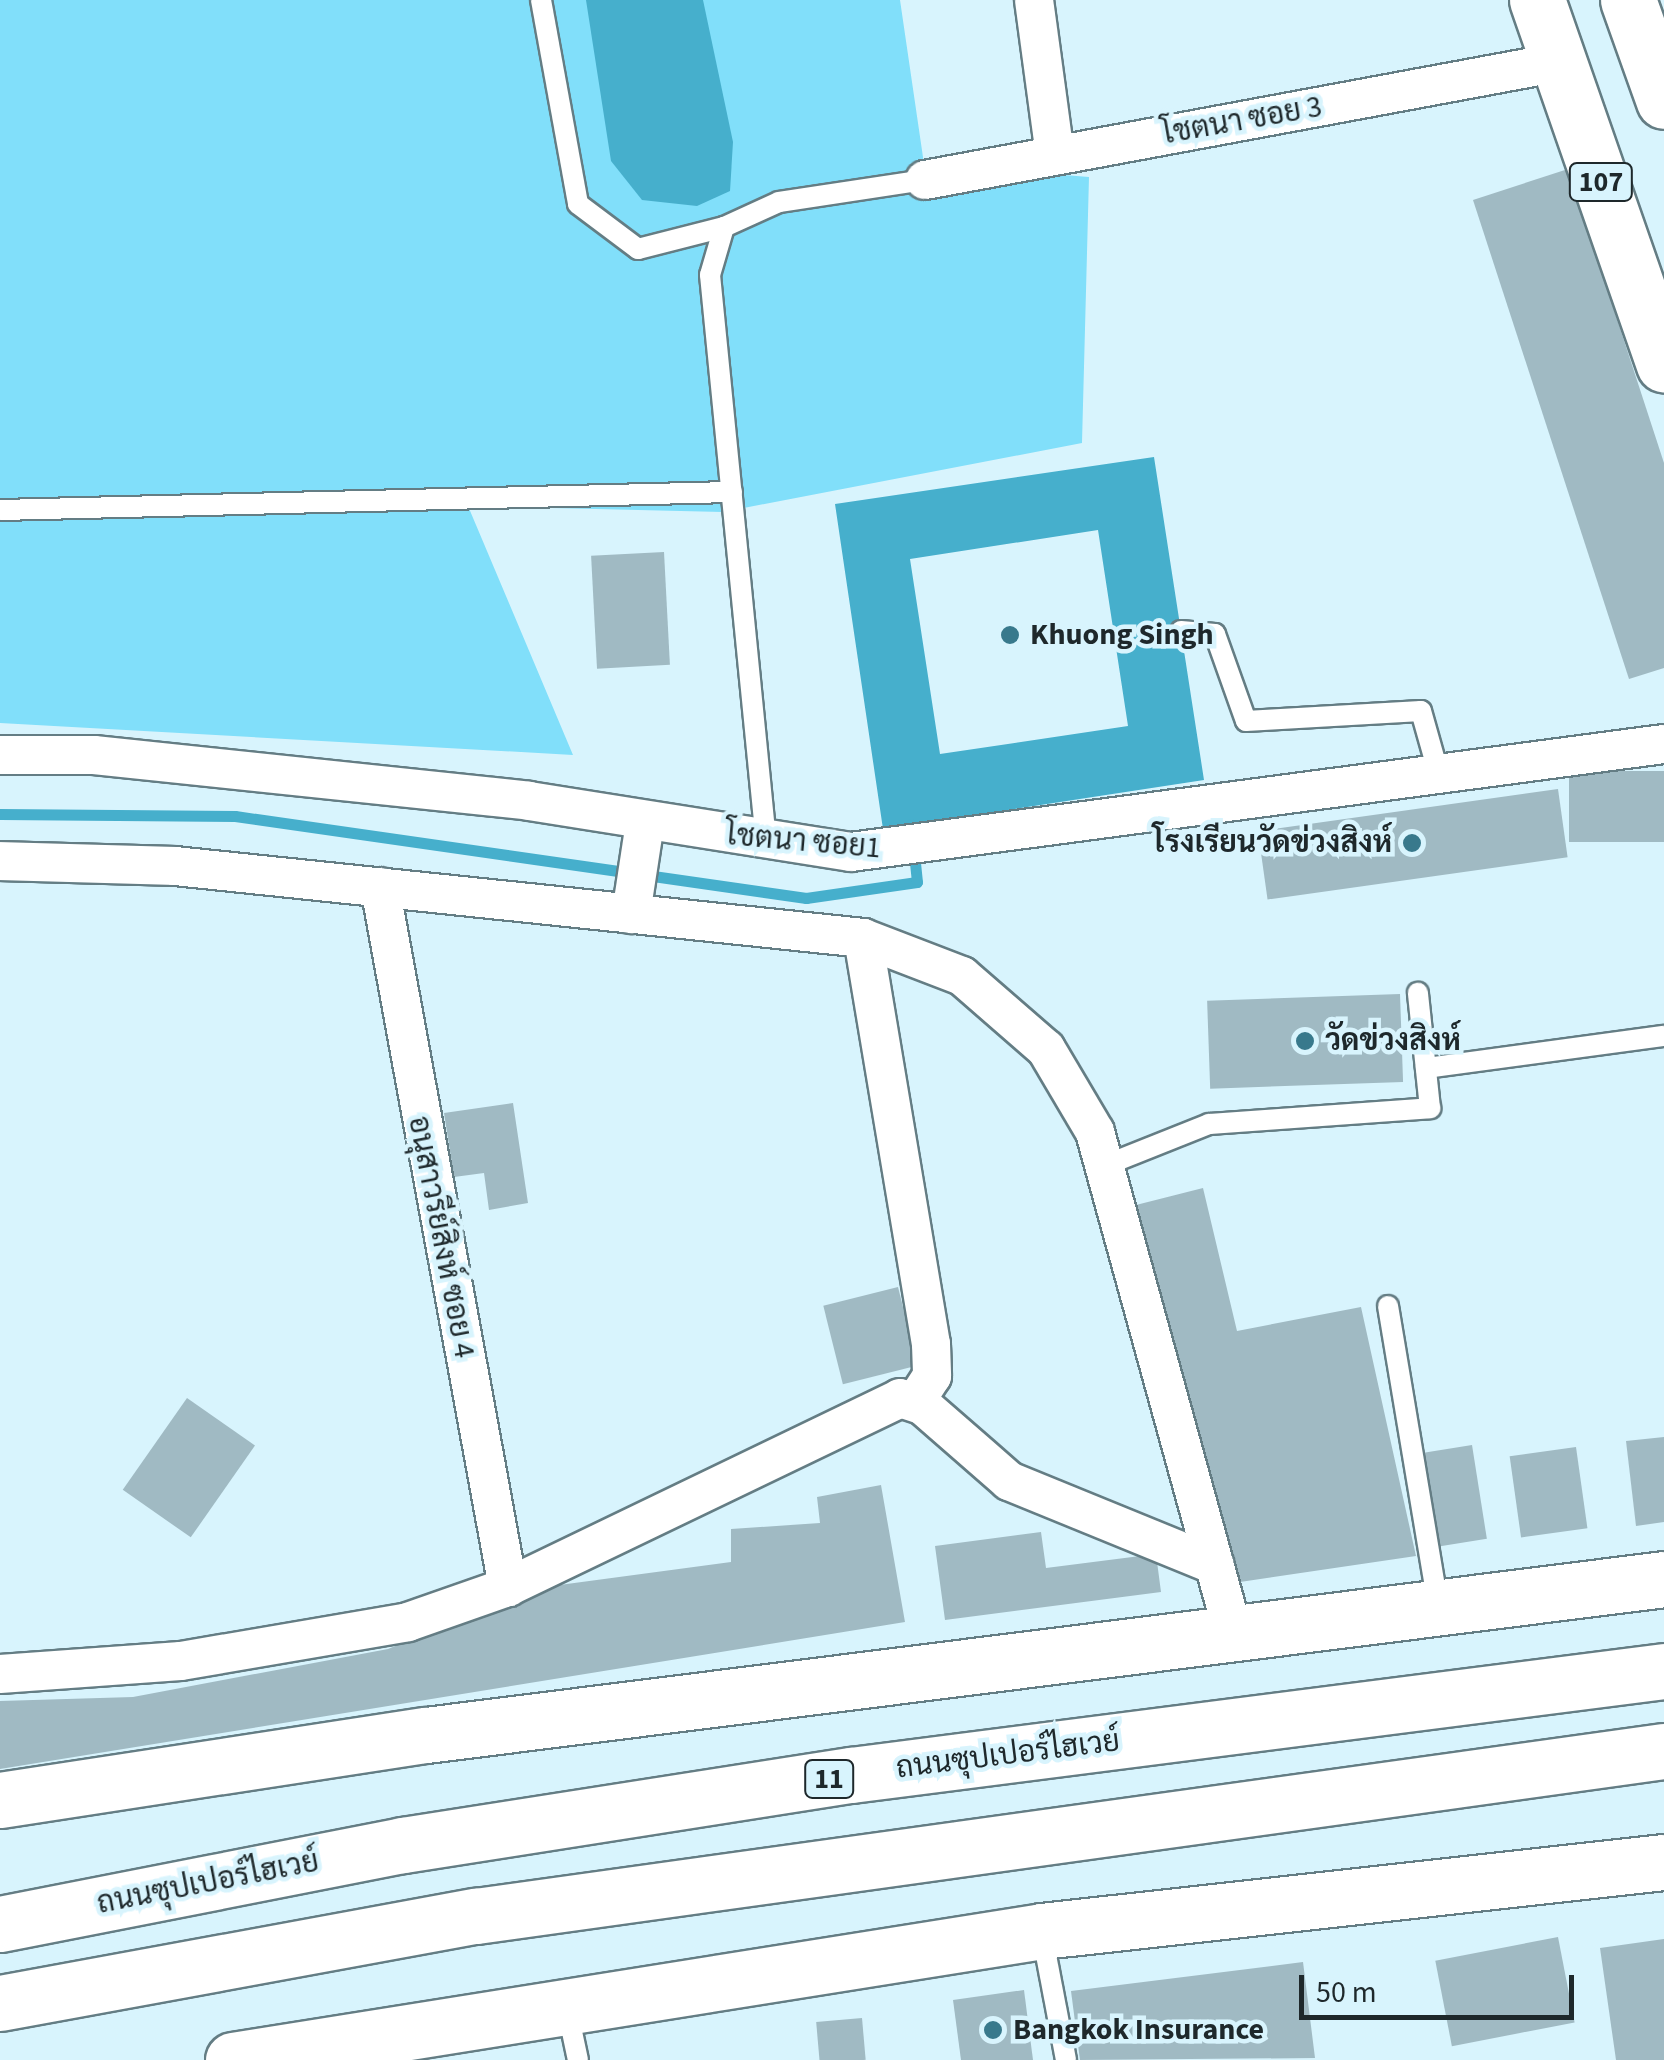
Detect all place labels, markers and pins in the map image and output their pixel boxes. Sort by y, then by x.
place label: Khuong Singh [1030,617,1214,653]
marker: Khuong Singh [999,624,1021,646]
place label: โรงเรียนวัดข่วงสิงห์ [1153,825,1392,861]
marker: โรงเรียนวัดข่วงสิงห์ [1401,832,1423,854]
place label: วัดข่วงสิงห์ [1325,1023,1461,1059]
marker: วัดข่วงสิงห์ [1294,1030,1316,1052]
place label: Bangkok Insurance [1013,2012,1264,2048]
marker: Bangkok Insurance [982,2019,1004,2041]

